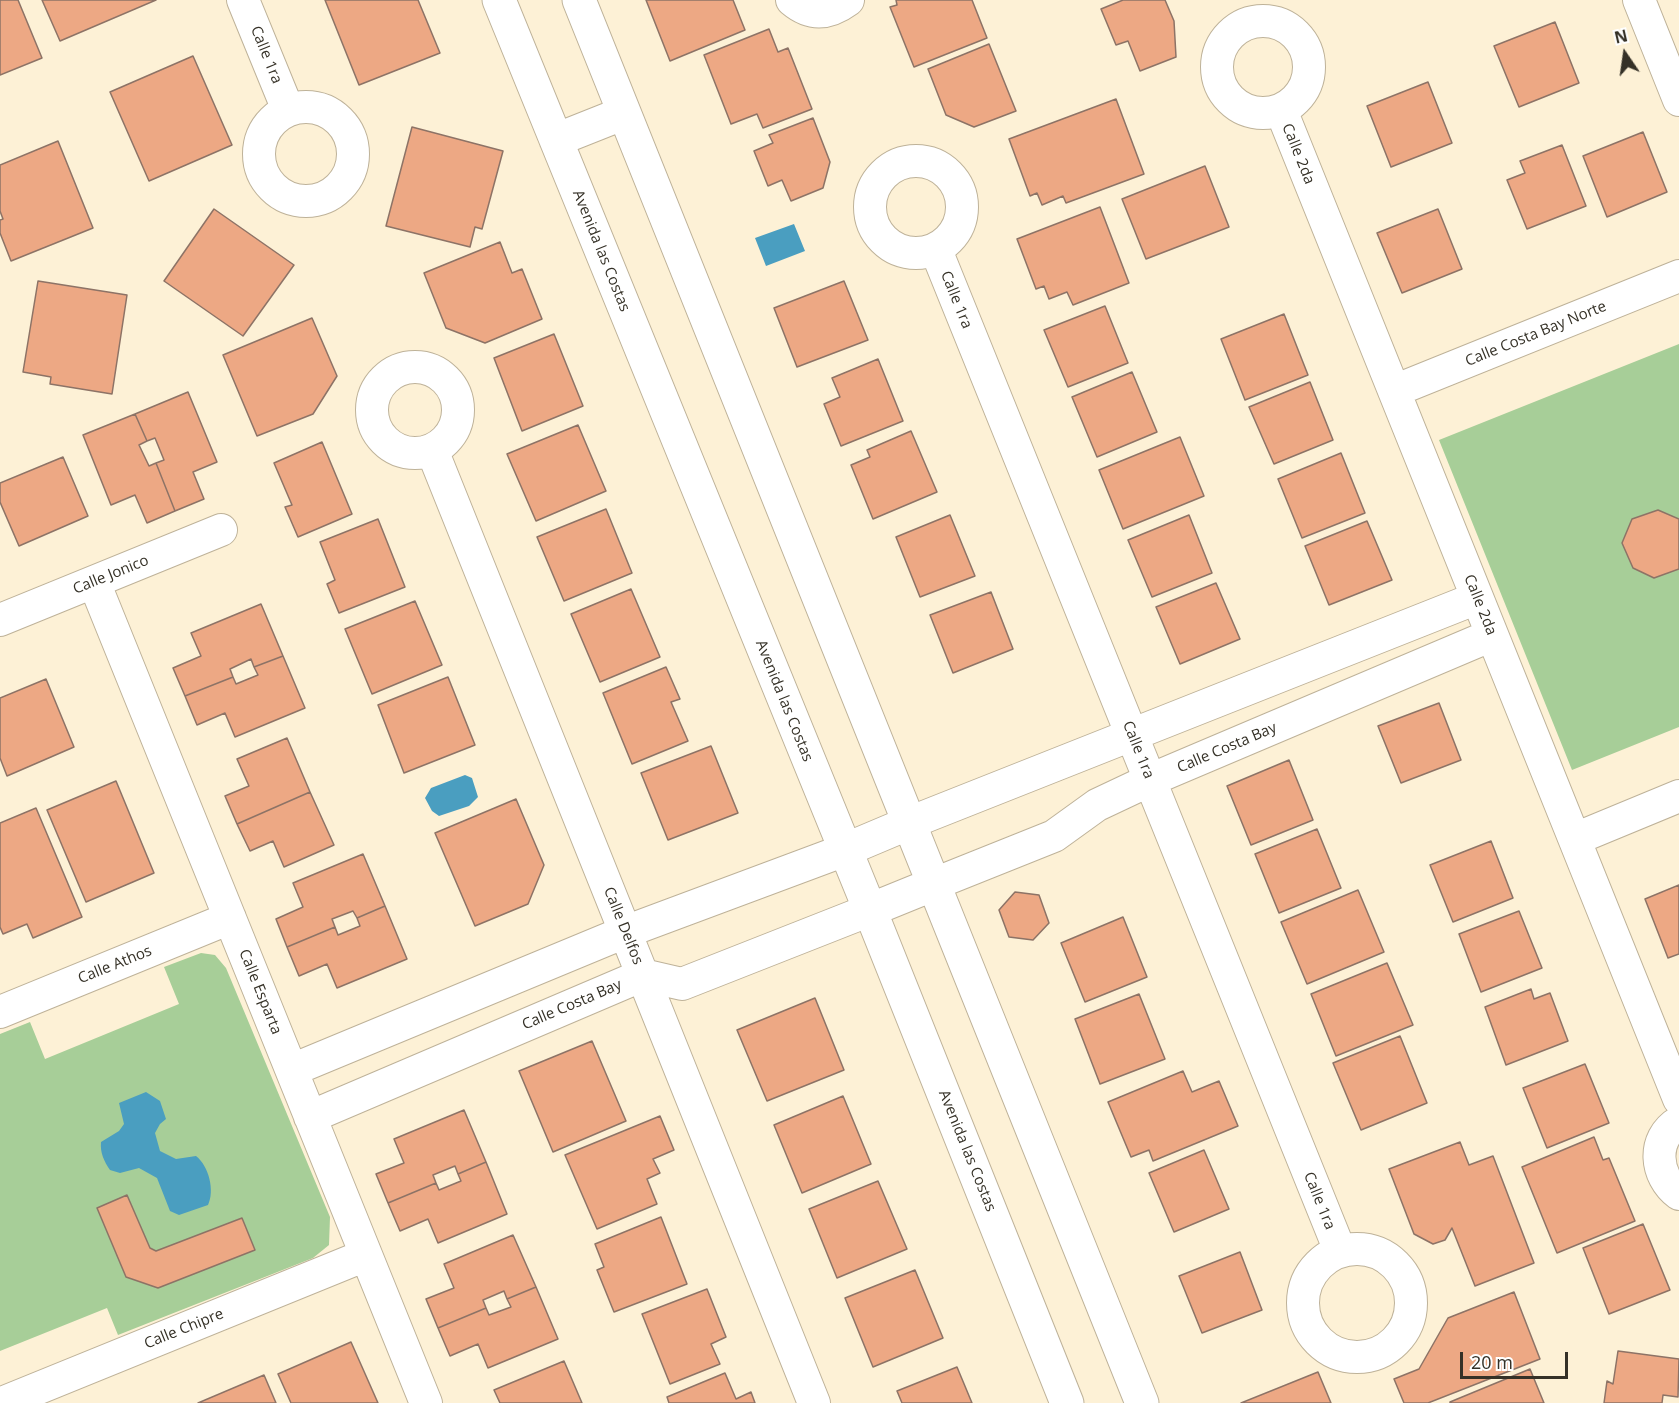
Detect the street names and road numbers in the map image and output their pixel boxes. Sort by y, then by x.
street label: Calle 1ra [246,23,286,87]
street label: Calle 2da [1278,121,1318,187]
street label: Avenida las Costas [568,188,634,314]
street label: Calle 1ra [936,268,976,332]
street label: Calle Costa Bay Norte [1463,297,1609,371]
street label: Calle Jonico [71,552,151,598]
street label: Calle 2da [1460,572,1500,638]
street label: Avenida las Costas [751,638,817,764]
street label: Calle 1ra [1118,718,1158,782]
street label: Calle Costa Bay [1175,719,1279,777]
street label: Calle Delfos [599,885,647,967]
street label: Calle Athos [76,942,154,988]
street label: Calle Esparta [235,947,285,1037]
street label: Calle Costa Bay [520,976,624,1034]
street label: Avenida las Costas [934,1088,1000,1214]
street label: Calle 1ra [1299,1169,1339,1233]
street label: Calle Chipre [142,1305,226,1353]

